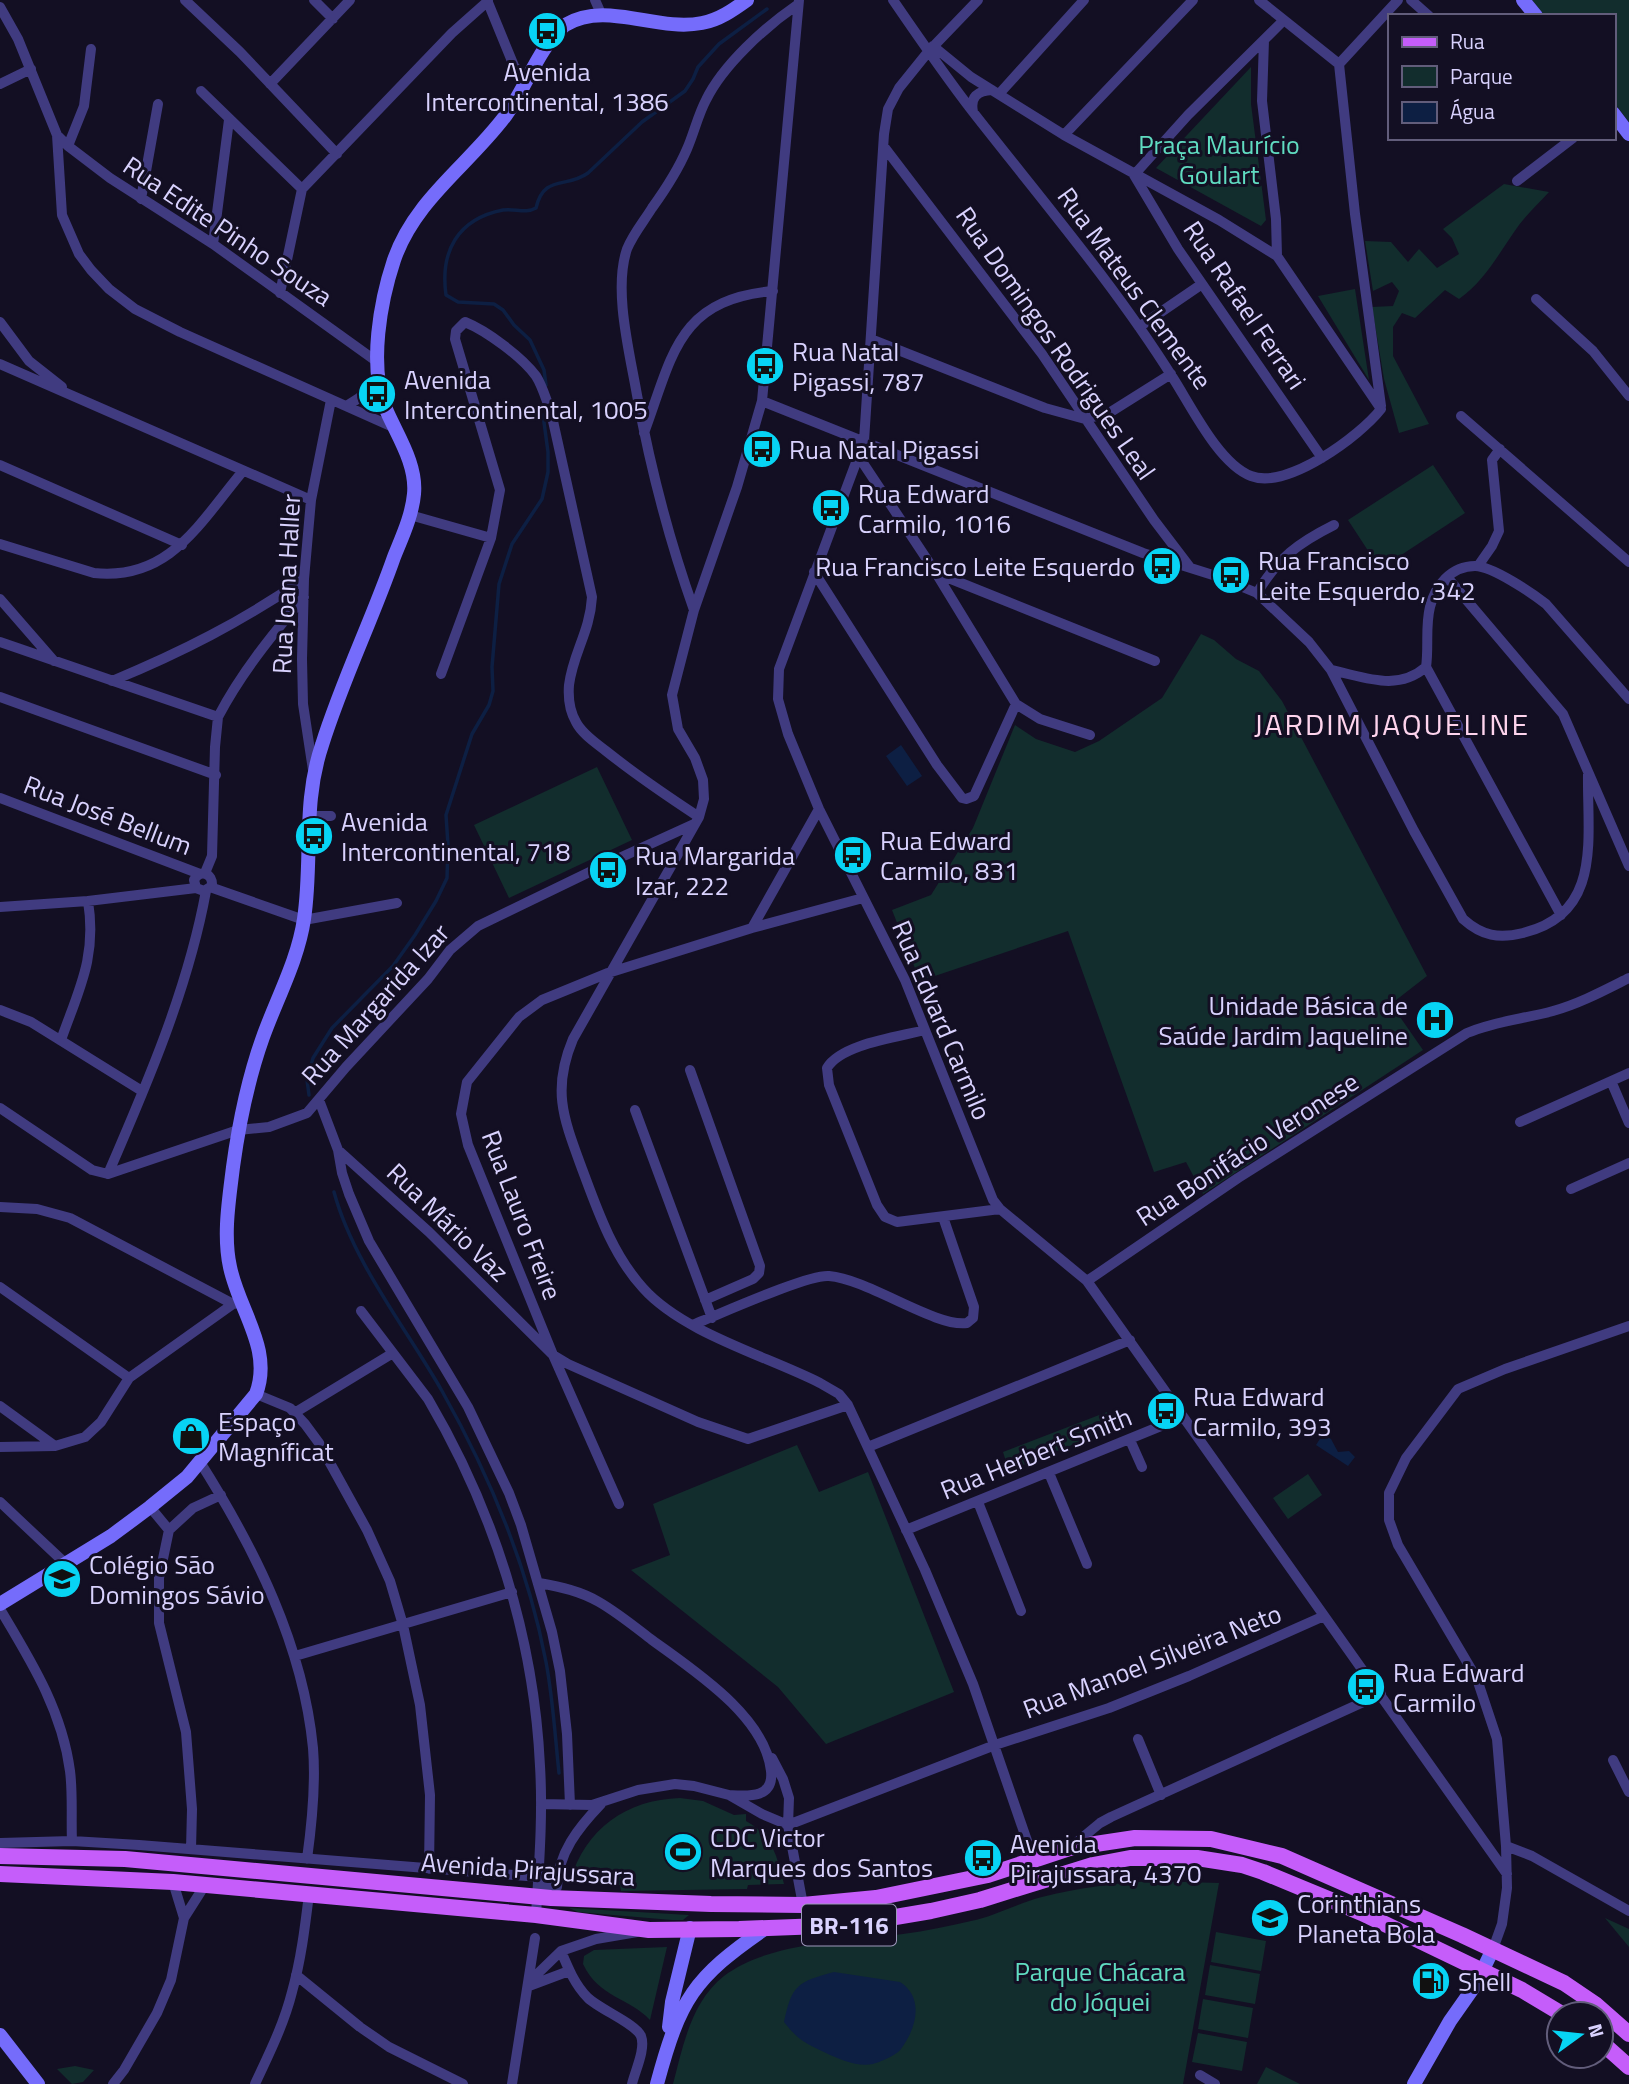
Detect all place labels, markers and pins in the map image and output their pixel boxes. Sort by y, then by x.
bus stop icon: Avenida Intercontinental, 1386 [526,10,568,52]
place label: Avenida Intercontinental, 1386 [425,52,669,121]
place label: Rua Natal Pigassi, 787 [792,332,925,401]
bus stop icon: Rua Natal Pigassi, 787 [744,345,786,387]
place label: Avenida Intercontinental, 1005 [404,360,648,429]
bus stop icon: Avenida Intercontinental, 1005 [356,373,398,415]
bus stop icon: Rua Natal Pigassi [741,428,783,470]
place label: Rua Natal Pigassi [789,430,979,469]
place label: Rua Edward Carmilo, 1016 [858,474,1011,543]
bus stop icon: Rua Edward Carmilo, 1016 [810,487,852,529]
place label: Rua Francisco Leite Esquerdo, 342 [1258,541,1476,610]
bus stop icon: Rua Francisco Leite Esquerdo [1141,545,1183,587]
place label: Rua Francisco Leite Esquerdo [815,547,1135,586]
bus stop icon: Rua Francisco Leite Esquerdo, 342 [1210,554,1252,596]
place label: Avenida Intercontinental, 718 [341,802,570,871]
bus stop icon: Avenida Intercontinental, 718 [293,815,335,857]
place label: Rua Edward Carmilo, 831 [880,821,1019,890]
bus stop icon: Rua Edward Carmilo, 831 [832,834,874,876]
place label: Rua Margarida Izar, 222 [635,836,795,905]
bus stop icon: Rua Margarida Izar, 222 [587,849,629,891]
place label: Unidade Básica de Saúde Jardim Jaqueline [1158,986,1408,1055]
hospital icon: Unidade Básica de Saúde Jardim Jaqueline [1414,999,1456,1041]
place label: Rua Edward Carmilo, 393 [1193,1377,1332,1446]
bus stop icon: Rua Edward Carmilo, 393 [1145,1390,1187,1432]
place label: Espaço Magníficat [218,1402,334,1471]
shop icon: Espaço Magníficat [170,1415,212,1457]
place label: Colégio São Domingos Sávio [89,1545,265,1614]
school or university icon: Colégio São Domingos Sávio [41,1558,83,1600]
place label: Rua Edward Carmilo [1393,1653,1525,1722]
bus stop icon: Rua Edward Carmilo [1345,1666,1387,1708]
place label: CDC Victor Marques dos Santos [710,1818,933,1887]
place label: Avenida Pirajussara, 4370 [1010,1824,1202,1893]
sports icon: CDC Victor Marques dos Santos [662,1831,704,1873]
bus stop icon: Avenida Pirajussara, 4370 [962,1837,1004,1879]
place label: Corinthians Planeta Bola [1297,1884,1435,1953]
school or university icon: Corinthians Planeta Bola [1249,1897,1291,1939]
fuel station icon: Shell [1410,1960,1452,2002]
place label: Shell [1458,1962,1511,2001]

